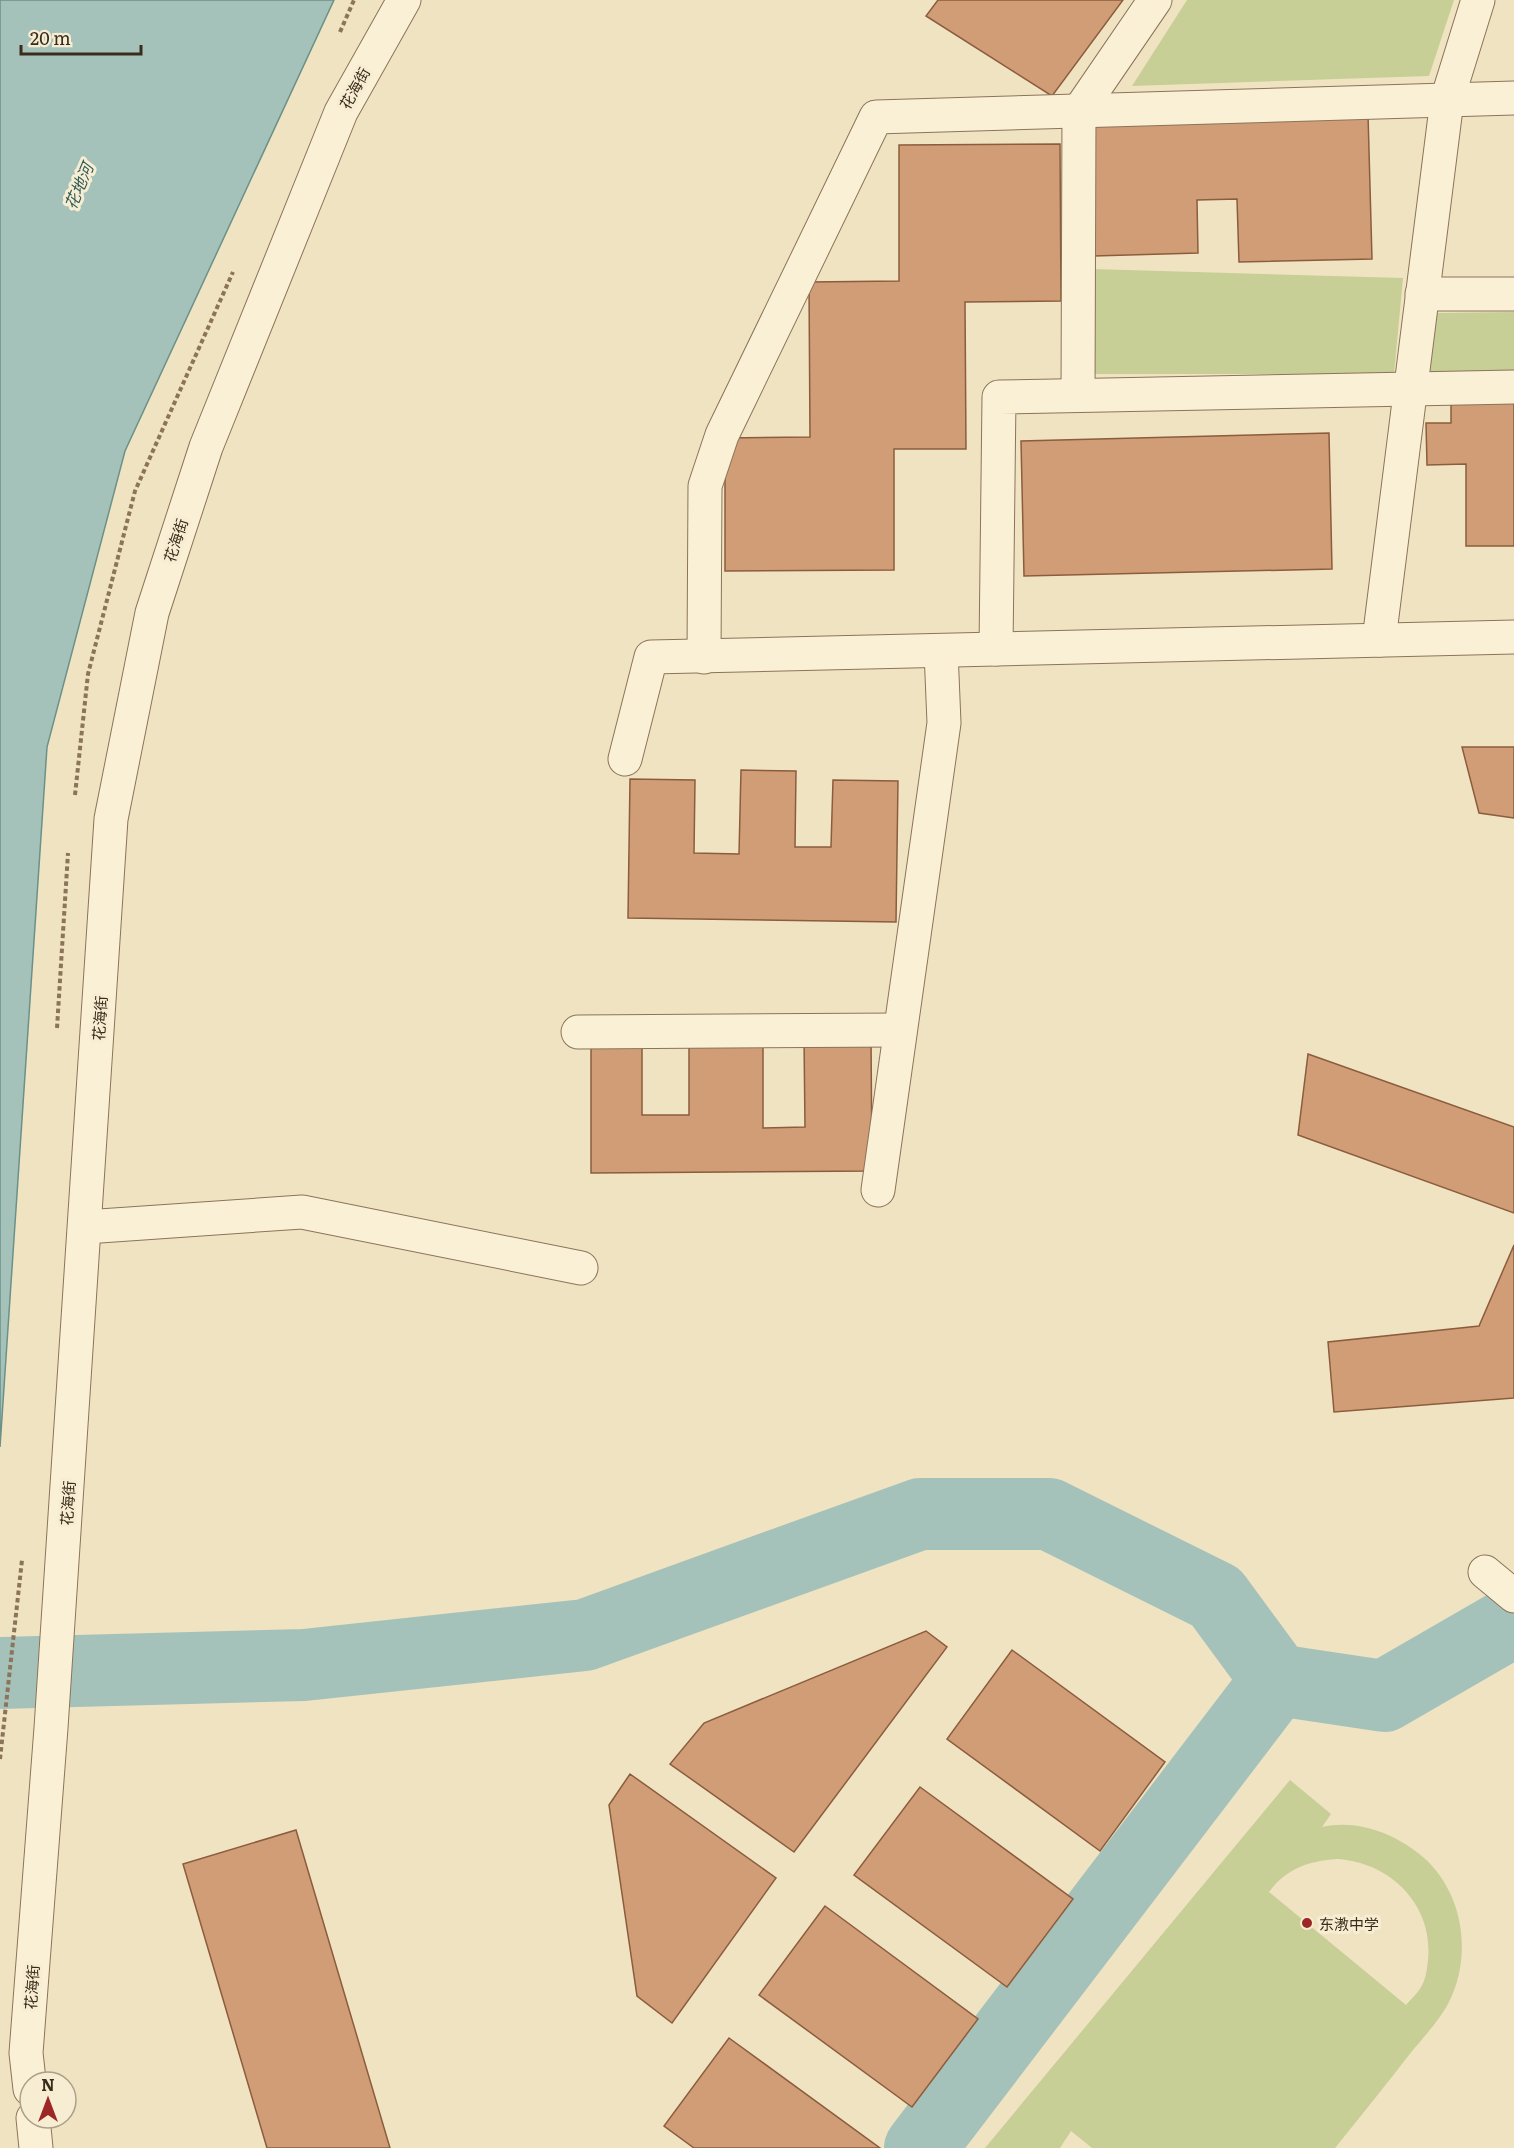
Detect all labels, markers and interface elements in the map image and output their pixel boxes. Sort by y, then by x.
scale bar [21,18,141,56]
text: 20 m [30,24,71,51]
street label: 花海街 [333,63,375,113]
water label: 花地河 [58,156,100,213]
street label: 花海街 [157,515,193,565]
street label: 花海街 [86,995,112,1041]
street label: 花海街 [54,1480,80,1526]
place label: 东漖中学 [1319,1912,1379,1935]
marker: 东漖中学 [1300,1916,1314,1930]
street label: 花海街 [18,1964,44,2010]
north arrow [18,2070,78,2130]
text: N [41,2072,55,2096]

